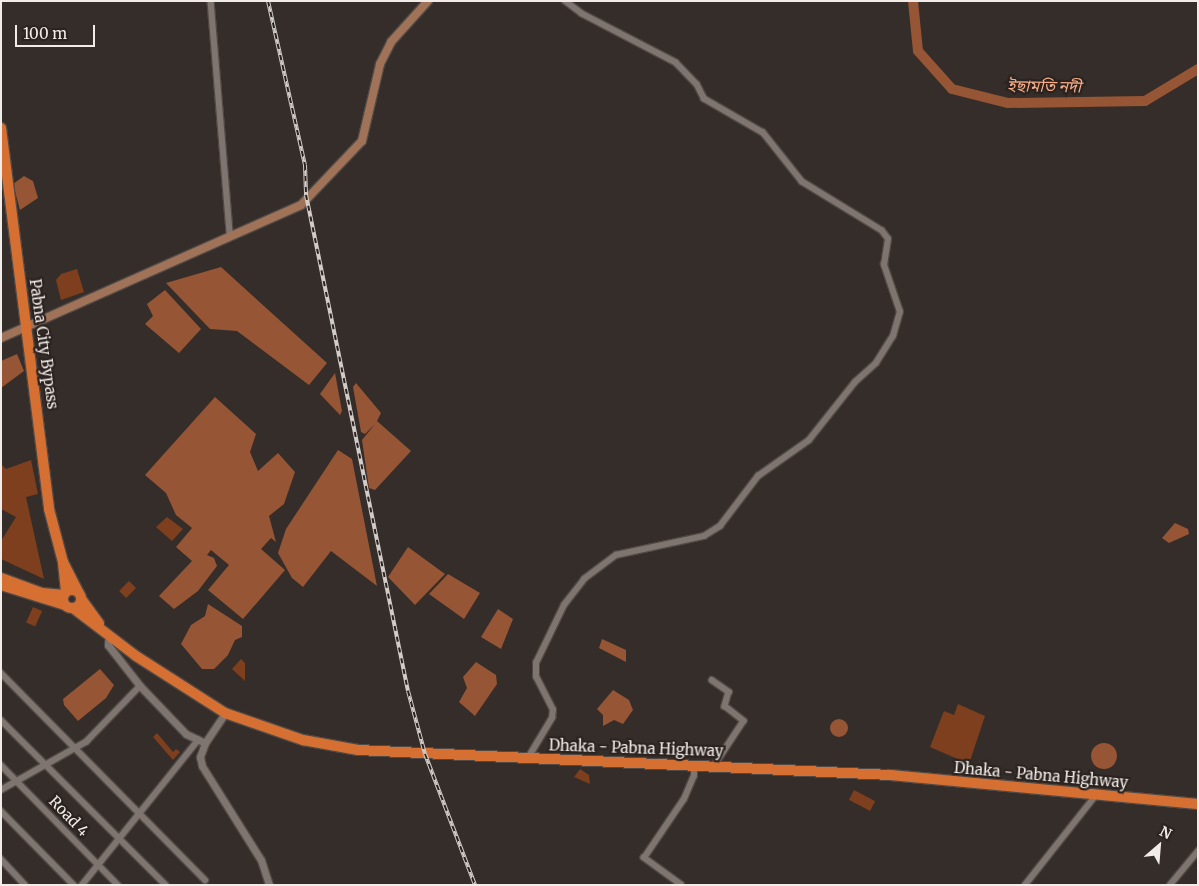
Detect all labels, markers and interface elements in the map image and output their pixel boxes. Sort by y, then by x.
scale bar [18,15,98,47]
text: 100 m [23,24,67,43]
water label: ইছামতি নদী [1007,76,1081,96]
street label: Pabna City Bypass [26,278,62,410]
street label: Dhaka - Pabna Highway [548,736,724,760]
street label: Dhaka - Pabna Highway [953,758,1129,792]
street label: Road 4 [45,792,93,840]
north arrow [1134,821,1184,871]
text: N [1157,822,1175,843]

